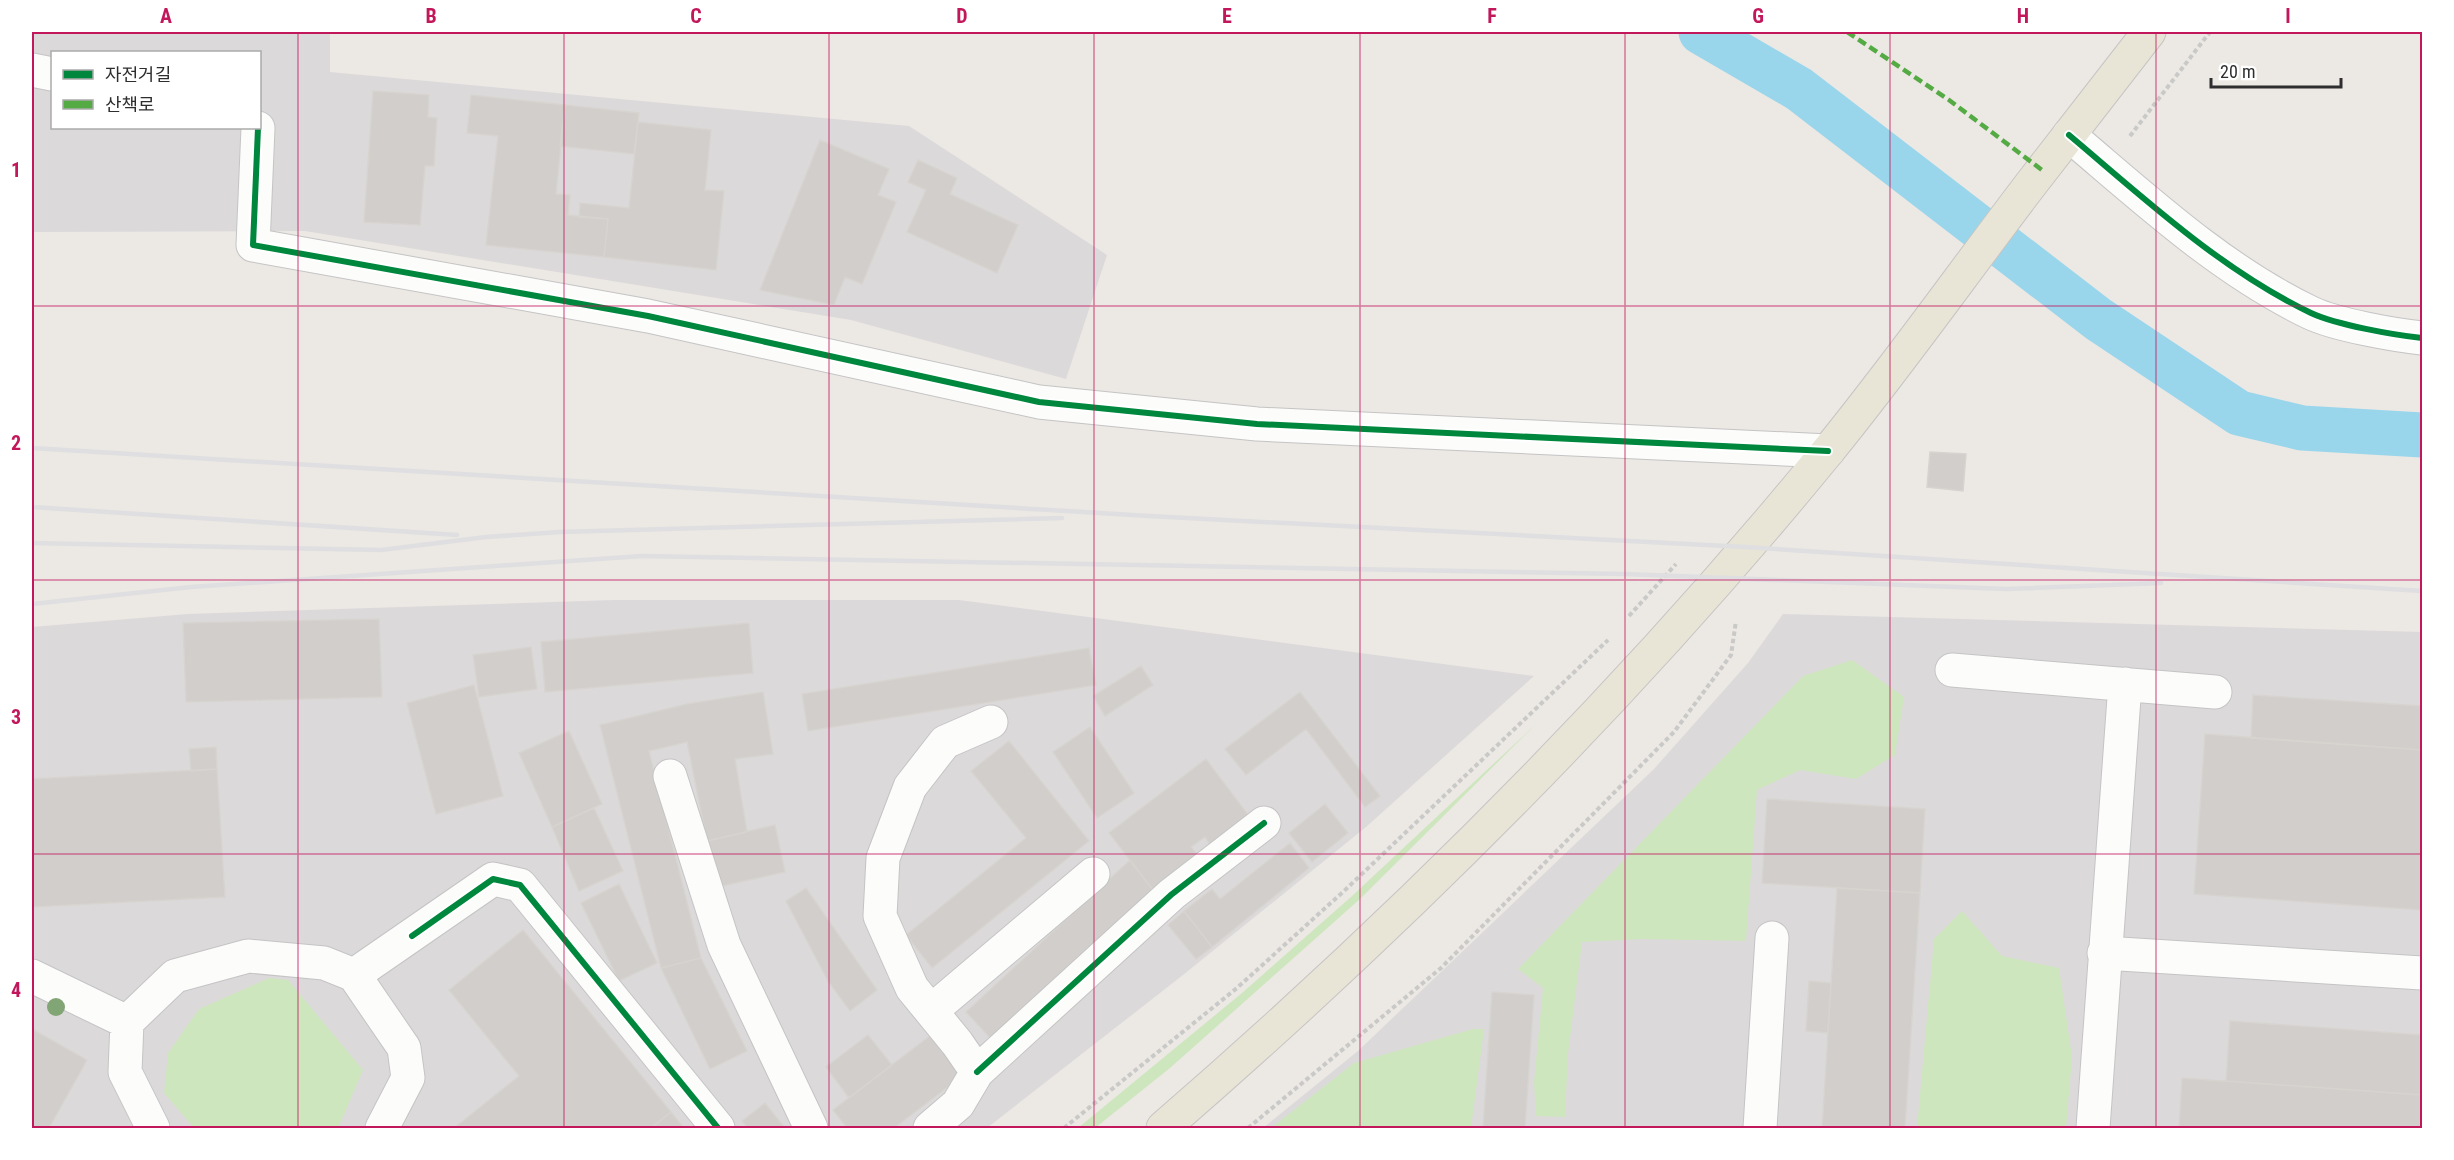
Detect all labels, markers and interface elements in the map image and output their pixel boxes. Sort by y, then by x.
text: A [160,4,172,28]
text: B [425,4,437,28]
text: C [690,4,702,28]
text: D [956,4,968,28]
text: E [1222,4,1232,28]
text: F [1487,4,1497,28]
text: G [1752,4,1764,28]
text: H [2017,4,2029,28]
text: I [2285,4,2291,28]
legend [51,51,261,129]
scale bar [2211,51,2342,89]
text: 20 m [2220,61,2255,82]
text: 자전거길 [105,64,171,85]
text: 산책로 [105,94,155,115]
text: 1 [11,158,21,182]
text: 2 [11,431,21,455]
text: 3 [11,705,21,729]
text: 4 [11,978,21,1002]

